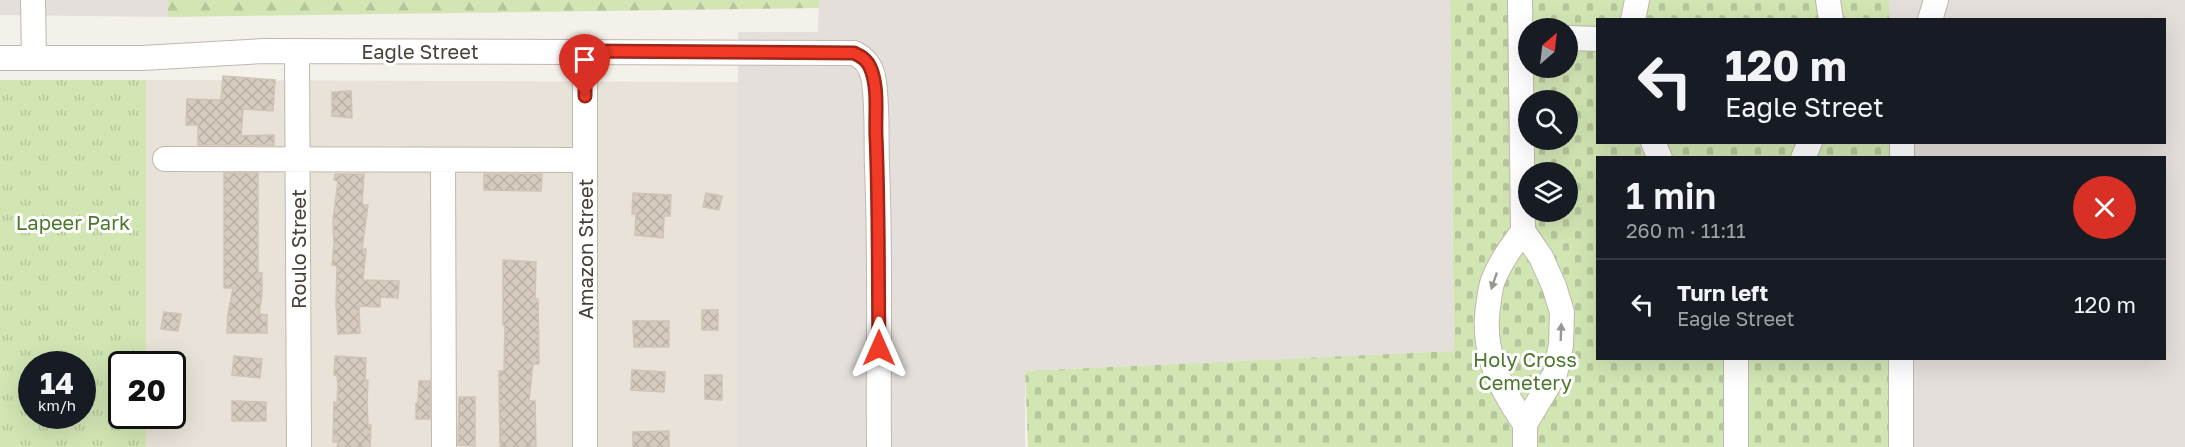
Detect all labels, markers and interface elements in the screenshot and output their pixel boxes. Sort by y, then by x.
north arrow [1518,18,1578,78]
map controls [1518,18,1578,222]
pin [559,34,610,96]
street label: Eagle Street [361,39,479,63]
text: 120 m [1725,40,1847,90]
icon: left [1626,42,1704,120]
icon: arrive [568,43,601,76]
button: search [1518,90,1578,150]
text: Eagle Street [1725,91,1884,123]
button: layers [1518,162,1578,222]
text: 1 min [1626,174,1716,217]
button: close [2073,176,2136,239]
street label: Amazon Street [573,178,597,320]
street label: Roulo Street [286,189,310,309]
park label: Lapeer Park [16,210,130,234]
text: 260 m · 11:11 [1626,218,1746,242]
one-way arrow [1488,272,1498,290]
text: Turn left [1677,279,1768,306]
icon: left [1626,288,1659,321]
text: 120 m [2074,291,2136,318]
text: Eagle Street [1677,306,1795,330]
position arrow [847,316,911,380]
one-way arrow [1556,323,1566,342]
park label: Holy Cross Cemetery [1473,347,1577,394]
speed limit sign: 20 [108,351,186,429]
text: 14 [40,365,74,401]
text: km/h [38,396,76,414]

